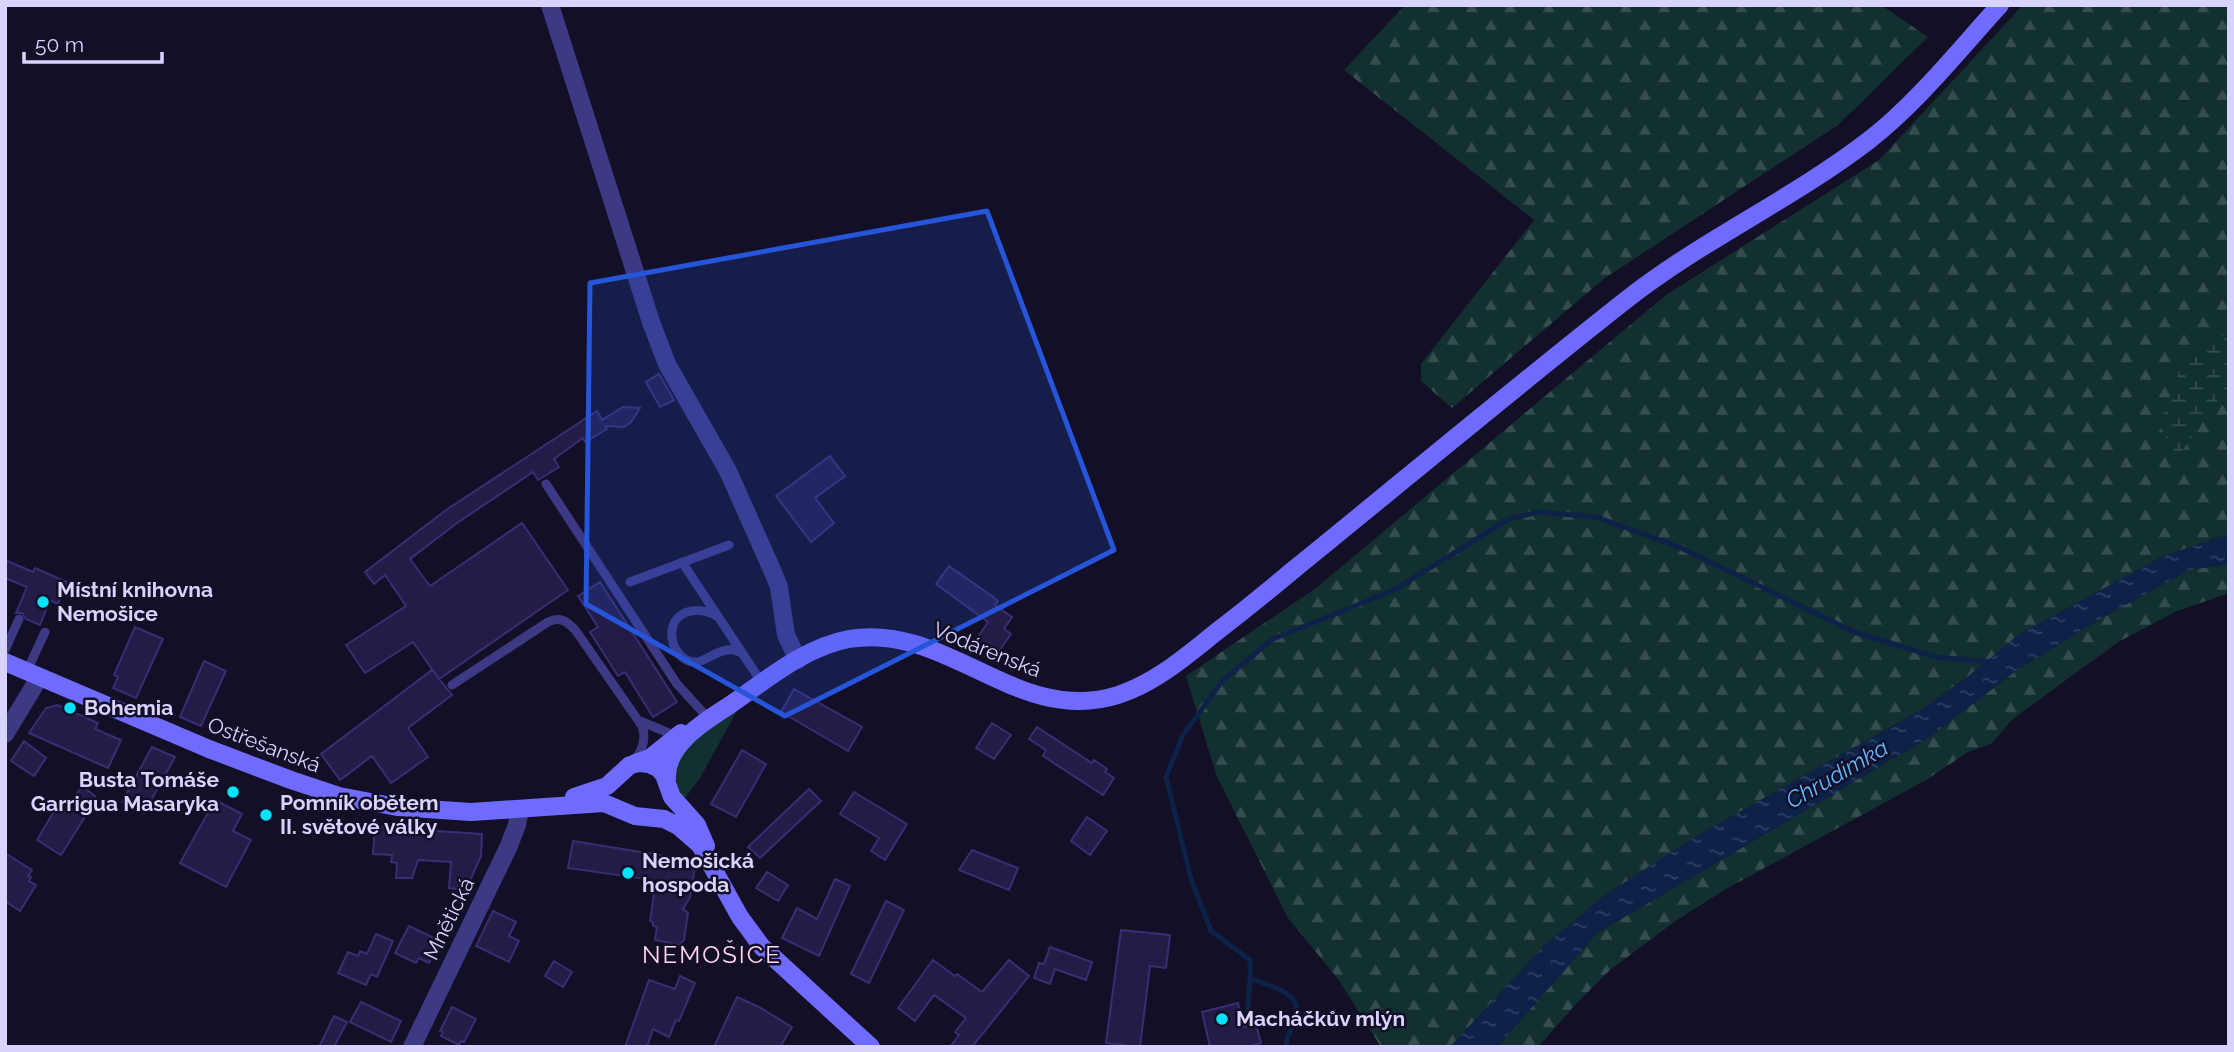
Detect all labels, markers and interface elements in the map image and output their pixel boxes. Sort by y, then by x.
scale bar [24,21,163,65]
text: 50 m [35,32,84,57]
place label: Místní knihovna Nemošice [57,577,213,626]
marker: Místní knihovna Nemošice [35,594,51,610]
street label: Vodárenská [930,617,1045,683]
place label: Bohemia [84,695,173,720]
marker: Bohemia [62,700,78,716]
street label: Ostřešanská [204,712,324,777]
water label: Chrudimka [1781,733,1893,814]
place label: Busta Tomáše Garrigua Masaryka [31,767,219,816]
marker: Busta Tomáše Garrigua Masaryka [225,784,241,800]
place label: Pomník obětem II. světové války [280,790,439,839]
marker: Pomník obětem II. světové války [258,807,274,823]
place label: Nemošická hospoda [642,848,754,897]
marker: Nemošická hospoda [620,865,636,881]
street label: Mnětická [418,874,479,964]
district label: NEMOŠICE [642,939,782,969]
place label: Macháčkův mlýn [1236,1006,1405,1031]
marker: Macháčkův mlýn [1214,1011,1230,1027]

